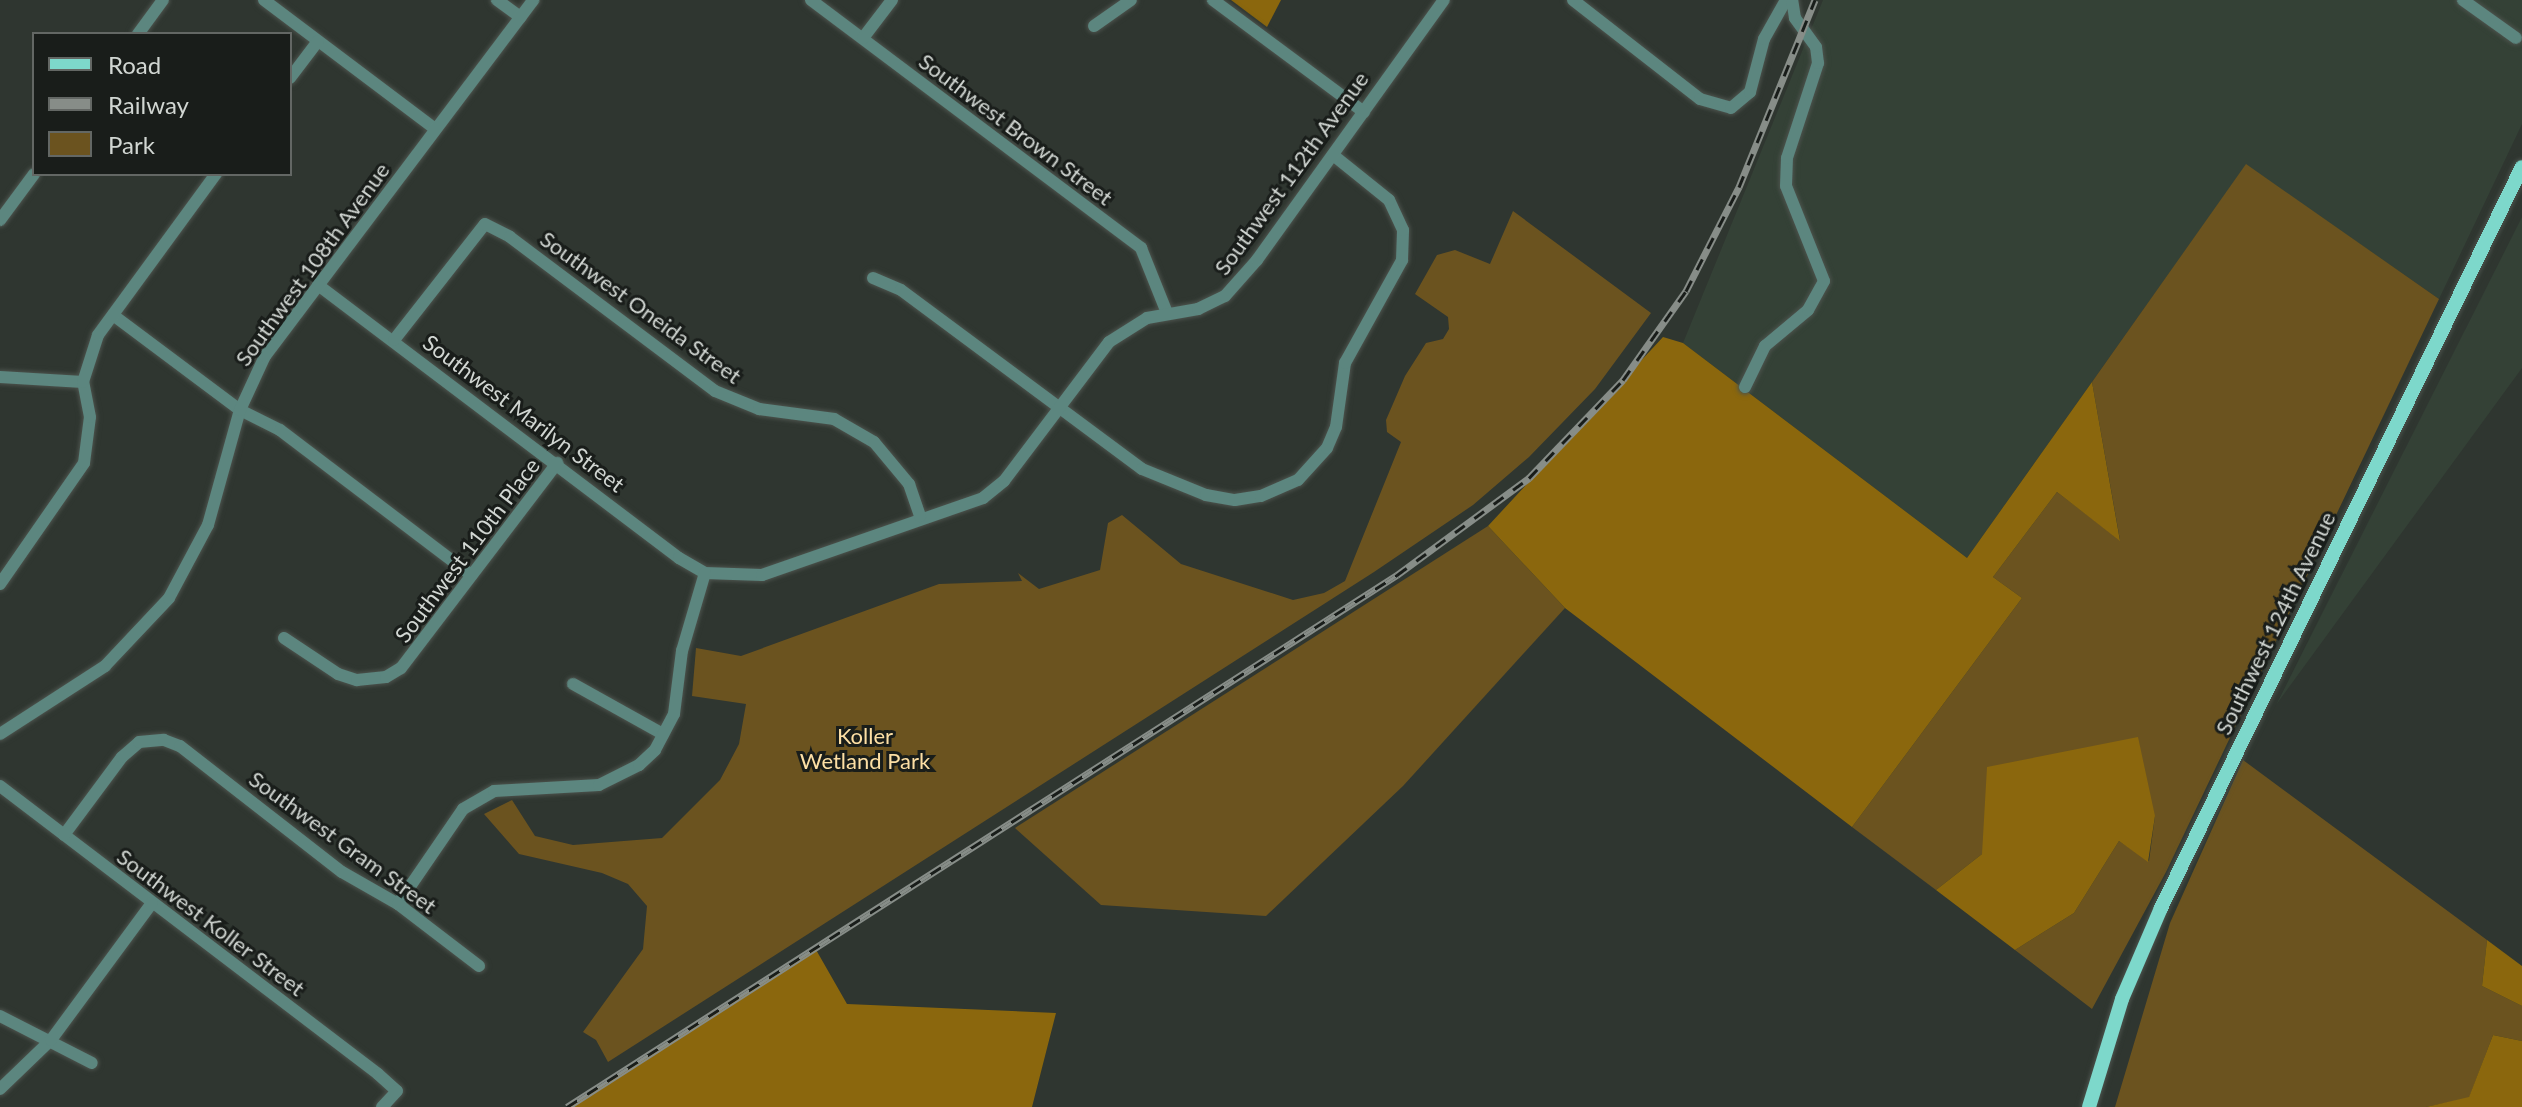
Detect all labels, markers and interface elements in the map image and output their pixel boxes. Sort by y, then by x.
legend [32,32,292,176]
street label: Southwest Brown Street [914,48,1118,210]
text: Road [108,50,161,79]
street label: Southwest 112th Avenue [1208,66,1374,280]
text: Railway [108,90,189,119]
text: Park [108,130,155,159]
street label: Southwest 108th Avenue [229,157,395,371]
street label: Southwest Oneida Street [535,225,747,389]
street label: Southwest Marilyn Street [418,329,630,497]
street label: Southwest 110th Place [389,453,545,647]
street label: Southwest 124th Avenue [2209,507,2341,739]
park label: Koller Wetland Park [800,722,930,774]
street label: Southwest Gram Street [244,765,442,919]
street label: Southwest Koller Street [112,843,310,1001]

